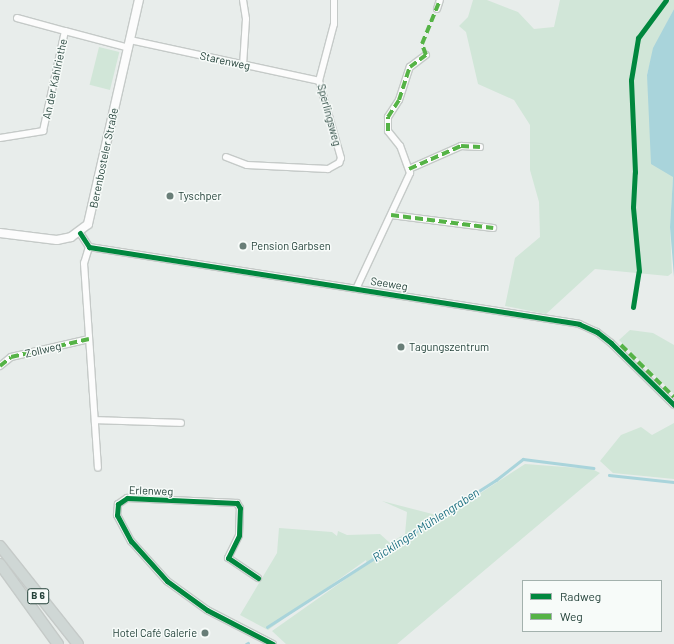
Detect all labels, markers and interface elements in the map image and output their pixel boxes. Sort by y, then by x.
street label: An der Kahlriethe [40,38,70,120]
street label: Starenweg [199,49,251,73]
street label: Sperlingsweg [314,82,344,148]
street label: Berenbosteler Straße [87,107,121,209]
place label: Tyschper [178,189,221,203]
marker: Tyschper [165,191,175,201]
place label: Pension Garbsen [251,239,331,253]
marker: Pension Garbsen [238,241,248,251]
street label: Seeweg [369,275,409,293]
street label: Zollweg [24,339,62,361]
place label: Tagungszentrum [409,340,489,354]
marker: Tagungszentrum [396,342,406,352]
street label: Erlenweg [129,484,173,498]
water label: Ricklinger Mühlengraben [370,485,482,565]
legend [522,580,662,632]
road number: B 6 [27,588,49,604]
text: Radweg [560,589,601,603]
text: Weg [560,609,583,623]
place label: Hotel Café Galerie [112,626,197,640]
marker: Hotel Café Galerie [200,628,210,638]

